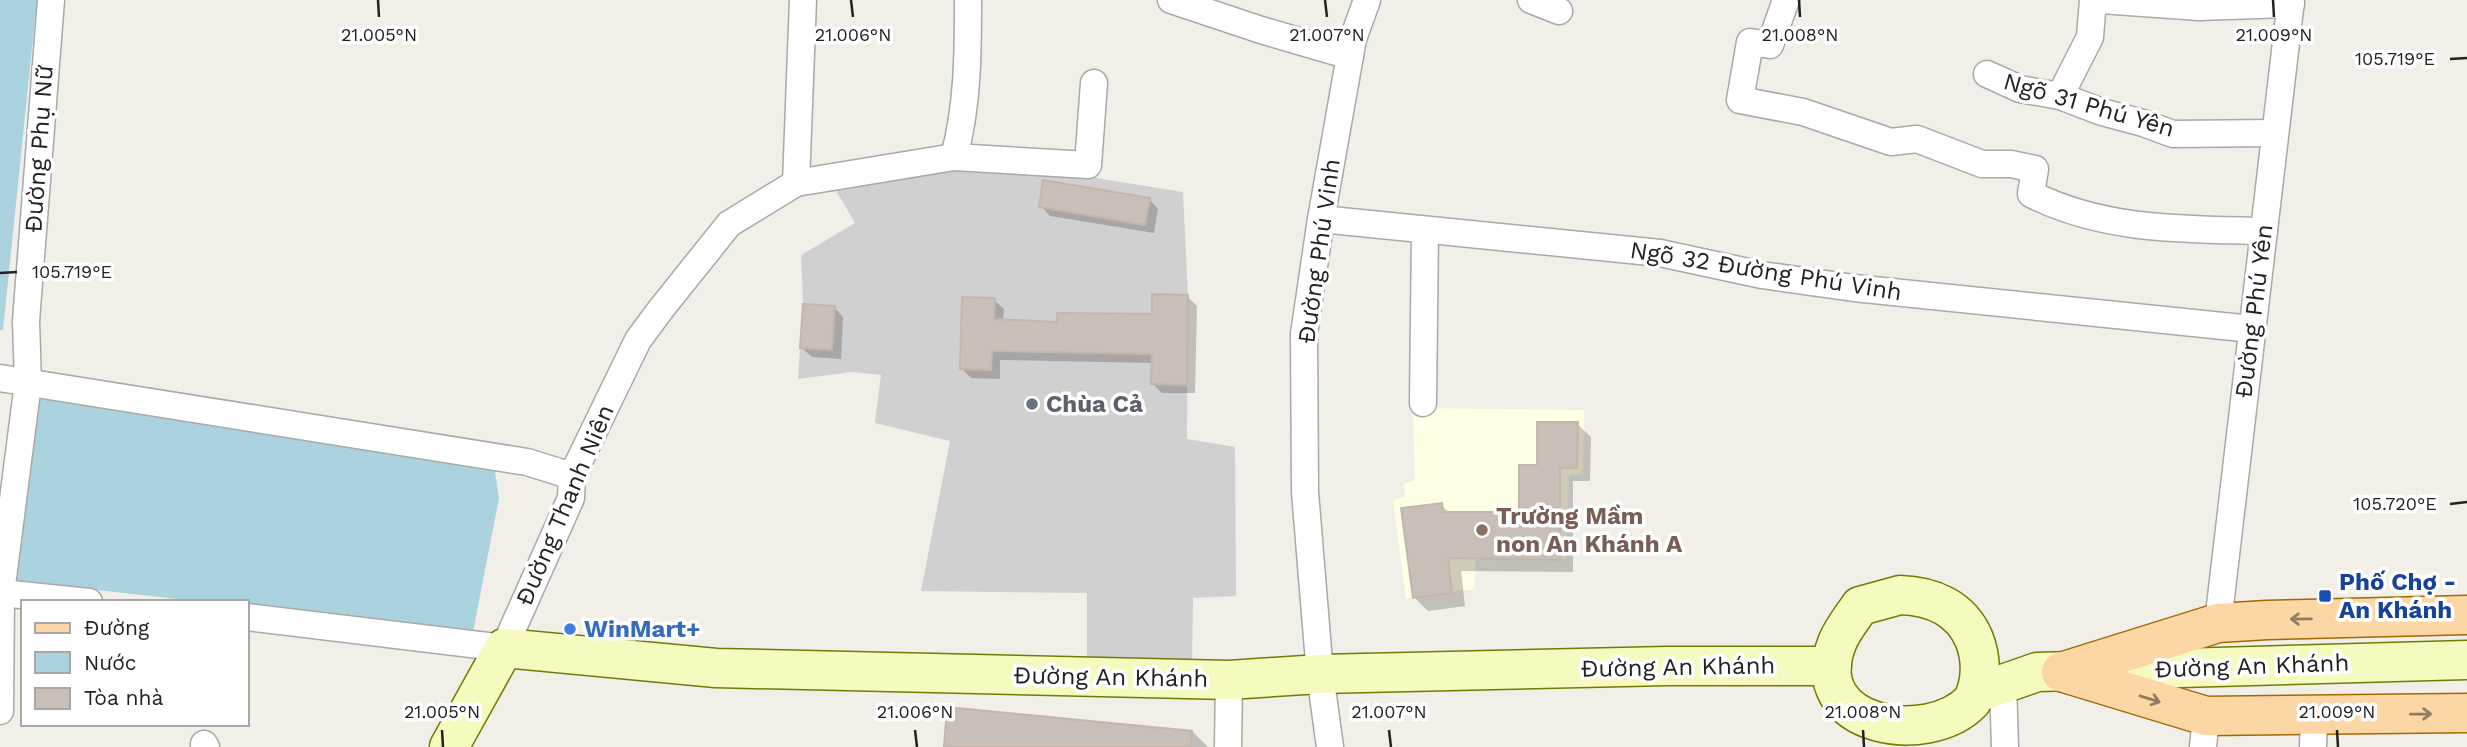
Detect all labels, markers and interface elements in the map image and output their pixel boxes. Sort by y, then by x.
text: 21.005°N [341,24,417,45]
text: 21.006°N [815,24,891,45]
text: 21.007°N [1289,24,1365,45]
text: 21.008°N [1762,24,1838,45]
text: 21.009°N [2236,24,2312,45]
text: 105.719°E [2355,48,2435,69]
street label: Đường Phụ Nữ [19,64,59,233]
street label: Ngõ 31 Phú Yên [2000,67,2178,143]
street label: Đường Phú Vinh [1292,157,1346,345]
street label: Đường Phú Yên [2229,223,2279,399]
street label: Ngõ 32 Đường Phú Vinh [1628,236,1904,306]
text: 105.719°E [32,261,112,282]
place label: Chùa Cả [1046,390,1143,418]
marker: Chùa Cả [1024,396,1040,412]
street label: Đường Thanh Niên [510,401,620,609]
text: 105.720°E [2353,493,2437,514]
place label: Trường Mầm non An Khánh A [1496,502,1683,558]
marker: Trường Mầm non An Khánh A [1474,522,1490,538]
place label: Phố Chợ - An Khánh [2339,568,2456,624]
marker: Phố Chợ - An Khánh [2317,588,2333,604]
legend [21,600,248,726]
one-way arrow [2290,612,2313,625]
text: Đường [84,615,150,640]
place label: WinMart+ [584,615,700,643]
marker: WinMart+ [562,621,578,637]
street label: Đường An Khánh [2154,649,2350,683]
text: Nước [84,650,137,675]
street label: Đường An Khánh [1581,651,1775,683]
street label: Đường An Khánh [1014,661,1208,693]
text: Tòa nhà [84,685,164,710]
one-way arrow [2139,693,2161,706]
text: 21.005°N [404,701,480,722]
text: 21.006°N [877,701,953,722]
text: 21.007°N [1351,701,1427,722]
text: 21.008°N [1825,701,1901,722]
text: 21.009°N [2299,701,2375,722]
one-way arrow [2409,707,2432,721]

